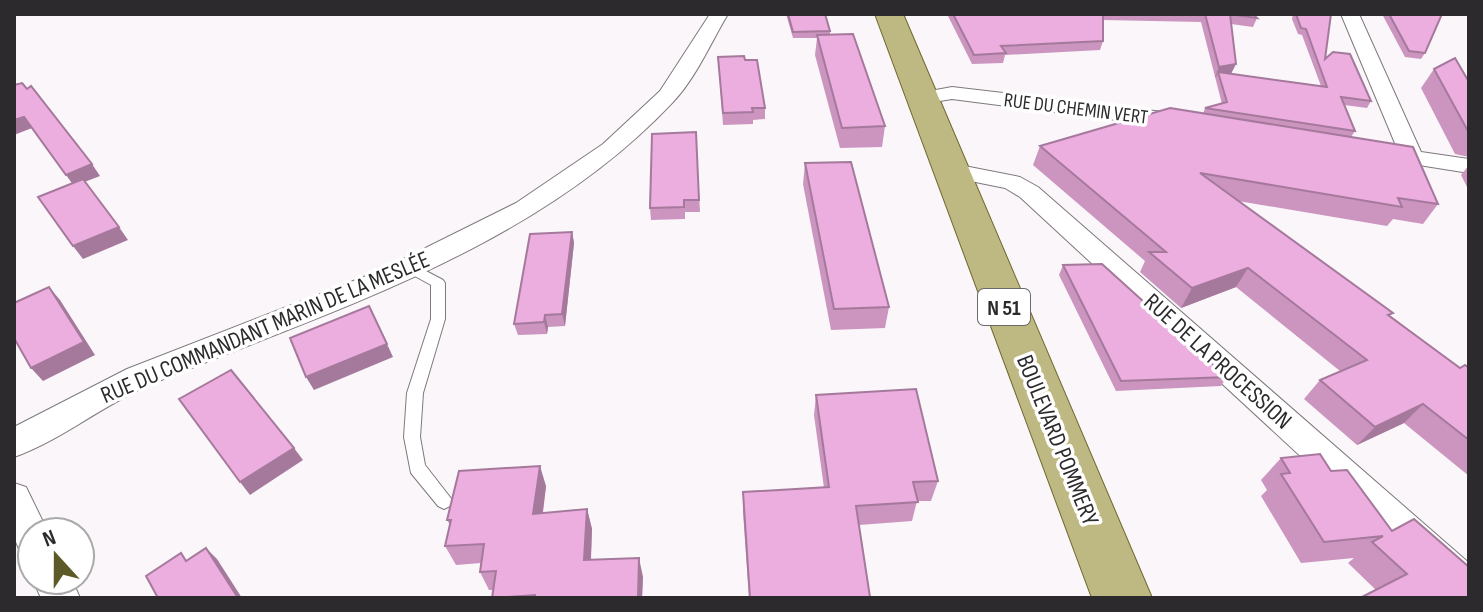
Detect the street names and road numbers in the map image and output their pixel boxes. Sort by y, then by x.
street label: RUE DU CHEMIN VERT [1002,88,1149,130]
street label: RUE DU COMMANDANT MARIN DE LA MESLÉE [96,245,434,410]
street label: RUE DE LA PROCESSION [1138,287,1298,435]
road number: N 51 [978,289,1030,325]
street label: BOULEVARD POMMERY [1010,351,1105,530]

